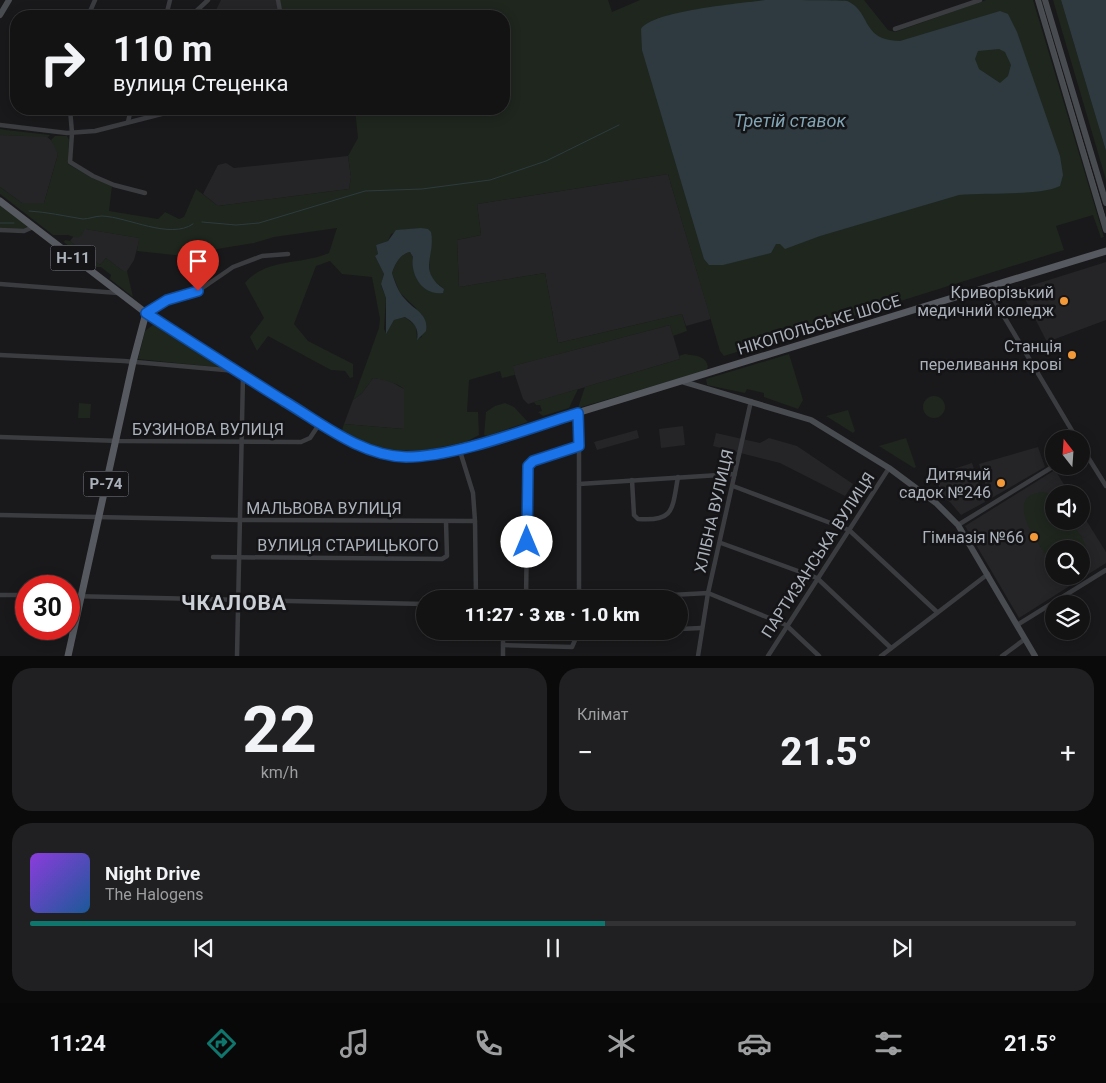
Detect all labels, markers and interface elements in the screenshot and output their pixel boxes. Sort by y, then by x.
text: 110 m [113,29,212,70]
icon: right [30,30,95,95]
text: вулиця Стеценка [113,71,289,96]
water label: Третій ставок [734,110,846,131]
pin [177,240,219,291]
road number: Н-11 [50,246,96,270]
icon: arrive [184,247,212,275]
place label: Криворізький медичний коледж [917,283,1055,320]
street label: НІКОПОЛЬСЬКЕ ШОСЕ [735,291,903,359]
marker: Криворізький медичний коледж [1058,295,1070,307]
place label: Станція переливання крові [919,337,1062,374]
marker: Станція переливання крові [1066,349,1078,361]
street label: БУЗИНОВА ВУЛИЦЯ [132,420,284,439]
north arrow [1045,430,1090,475]
map controls [1045,430,1090,640]
street label: ХЛІБНА ВУЛИЦЯ [691,447,737,575]
place label: Дитячий садок №246 [899,465,991,502]
street label: ПАРТИЗАНСЬКА ВУЛИЦЯ [757,469,879,641]
road number: Р-74 [84,472,128,496]
marker: Дитячий садок №246 [995,477,1007,489]
button: sound [1045,485,1090,530]
street label: МАЛЬВОВА ВУЛИЦЯ [246,499,402,518]
position arrow [500,515,552,567]
place label: Гімназія №66 [922,528,1024,547]
marker: Гімназія №66 [1028,531,1040,543]
street label: ВУЛИЦЯ СТАРИЦЬКОГО [257,536,439,555]
button: search [1045,540,1090,585]
speed limit sign: 30 [15,575,80,640]
district label: ЧКАЛОВА [181,591,287,615]
button: layers [1045,595,1090,640]
text: 11:27 · 3 хв · 1.0 km [464,603,640,626]
text: 22 [242,692,317,768]
text: Клімат [577,705,629,724]
text: 21.5° [781,730,873,774]
text: − [577,736,593,769]
text: + [1060,736,1076,769]
text: km/h [261,763,298,782]
text: Night Drive [105,862,200,885]
text: The Halogens [105,885,204,904]
icon: previous [190,934,218,962]
icon: pause [539,934,567,962]
icon: next [888,934,916,962]
icon: directions [204,1026,239,1061]
icon: music [337,1026,372,1061]
icon: phone [471,1026,506,1061]
icon: climate [604,1026,639,1061]
icon: car [737,1026,772,1061]
icon: filters [871,1026,906,1061]
text: 11:24 [49,1031,106,1056]
text: 21.5° [1004,1031,1057,1056]

